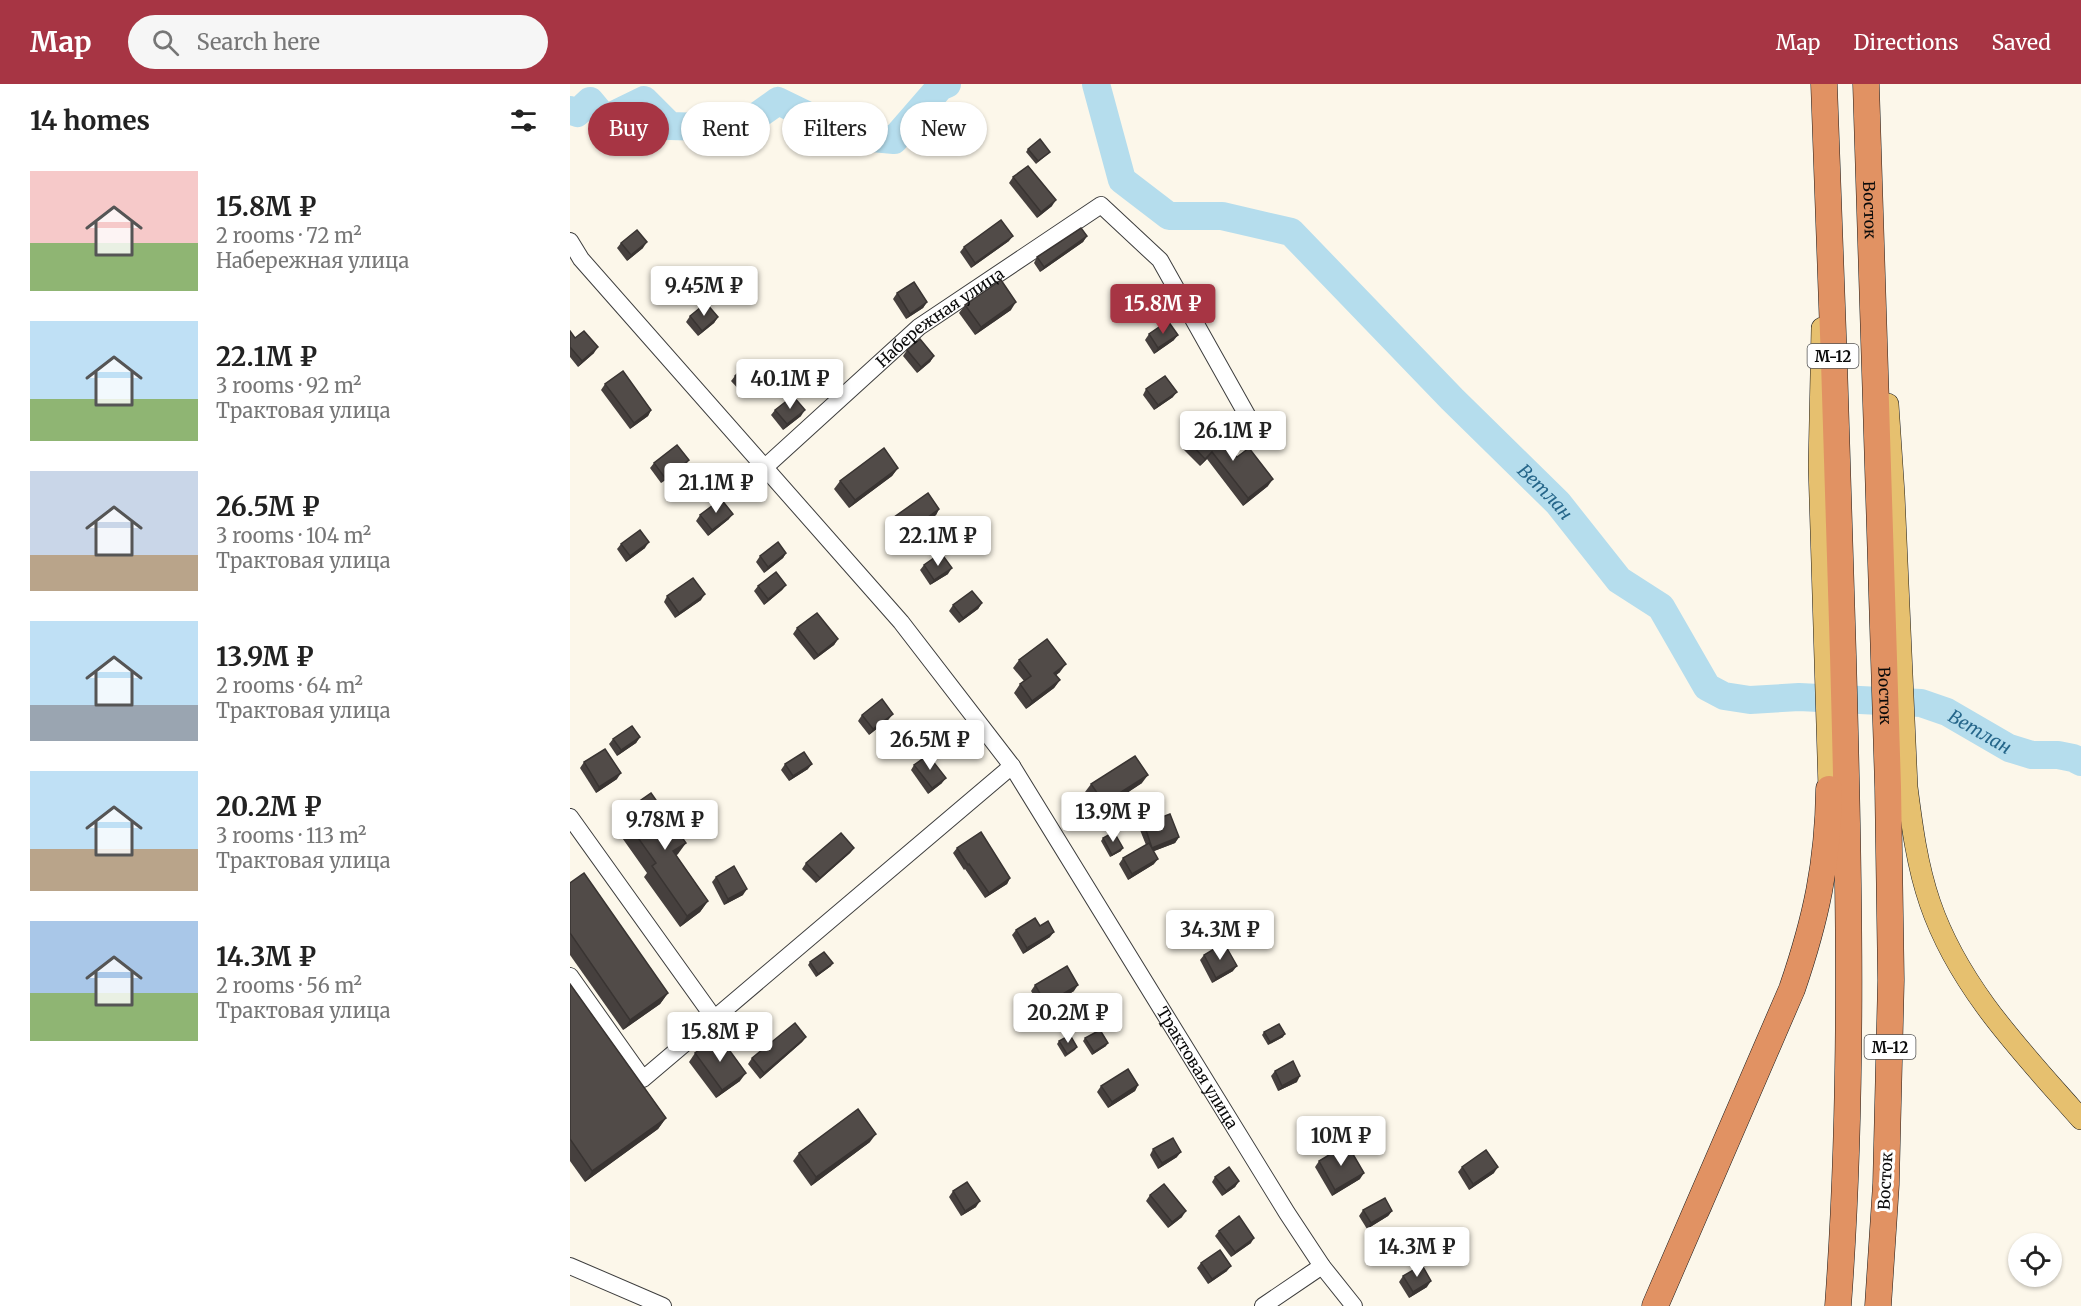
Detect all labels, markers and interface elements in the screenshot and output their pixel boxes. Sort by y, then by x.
search box [128,15,548,69]
text: Map [30,24,92,60]
icon: search [149,26,182,59]
text: Search here [197,28,320,56]
text: Map [1776,29,1820,56]
text: Directions [1853,29,1958,56]
text: Saved [1991,29,2051,56]
chip: Buy [588,102,669,156]
chip: Rent [681,102,770,156]
chip: Filters [782,102,888,156]
chip: New [900,102,987,156]
text: 14 homes [30,104,150,137]
icon: filters [507,104,540,137]
street label: Восток [1859,181,1881,239]
text: 15.8M ₽ [216,190,316,223]
icon: home [78,195,150,267]
text: 2 rooms · 72 m² [216,223,362,248]
text: Набережная улица [216,248,409,273]
street label: Набережная улица [872,263,1008,371]
pin: 9.45M ₽ [649,266,759,317]
text: 9.45M ₽ [665,273,743,298]
pin: 15.8M ₽ [1108,284,1218,335]
text: 15.8M ₽ [1124,291,1202,316]
text: 22.1M ₽ [216,340,317,373]
road number: М-12 [1808,344,1858,368]
icon: home [78,345,150,417]
pin: 40.1M ₽ [735,359,845,410]
text: 40.1M ₽ [750,366,830,391]
text: 3 rooms · 92 m² [216,373,362,398]
text: Трактовая улица [216,398,390,423]
pin: 26.1M ₽ [1178,411,1288,462]
text: 26.1M ₽ [1194,418,1272,443]
water label: Ветлан [1513,459,1578,524]
pin: 21.1M ₽ [661,463,771,514]
text: 21.1M ₽ [678,470,754,495]
text: 26.5M ₽ [216,490,320,523]
icon: home [78,495,150,567]
pin: 22.1M ₽ [883,516,993,567]
text: 3 rooms · 104 m² [216,523,371,548]
text: 22.1M ₽ [899,523,977,548]
text: Трактовая улица [216,548,390,573]
text: 13.9M ₽ [216,640,314,673]
icon: home [78,645,150,717]
street label: Восток [1874,666,1896,725]
text: 2 rooms · 64 m² [216,673,363,698]
text: Трактовая улица [216,698,390,723]
water label: Ветлан [1944,704,2016,759]
pin: 26.5M ₽ [875,720,985,771]
text: 26.5M ₽ [890,727,970,752]
text: 20.2M ₽ [216,790,322,823]
pin: 13.9M ₽ [1058,792,1168,843]
icon: home [78,795,150,867]
text: 13.9M ₽ [1075,799,1151,824]
pin: 9.78M ₽ [610,800,720,851]
text: 9.78M ₽ [626,807,704,832]
text: 3 rooms · 113 m² [216,823,366,848]
text: Трактовая улица [216,848,390,873]
pin: 34.3M ₽ [1165,910,1275,961]
text: 34.3M ₽ [1180,917,1260,942]
text: 14.3M ₽ [216,940,316,973]
icon: home [78,945,150,1017]
text: 2 rooms · 56 m² [216,973,362,998]
pin: 20.2M ₽ [1013,993,1123,1044]
text: Трактовая улица [216,998,390,1023]
text: 20.2M ₽ [1027,1000,1109,1025]
street label: Трактовая улица [1152,1003,1243,1133]
pin: 15.8M ₽ [665,1012,775,1063]
text: 15.8M ₽ [681,1019,759,1044]
road number: М-12 [1864,1035,1916,1059]
pin: 10M ₽ [1299,1116,1383,1167]
text: 10M ₽ [1311,1123,1371,1148]
street label: Восток [1873,1152,1897,1210]
pin: 14.3M ₽ [1362,1227,1472,1278]
map controls [2008,1233,2062,1287]
button: locate [2008,1233,2062,1287]
text: 14.3M ₽ [1378,1234,1456,1259]

